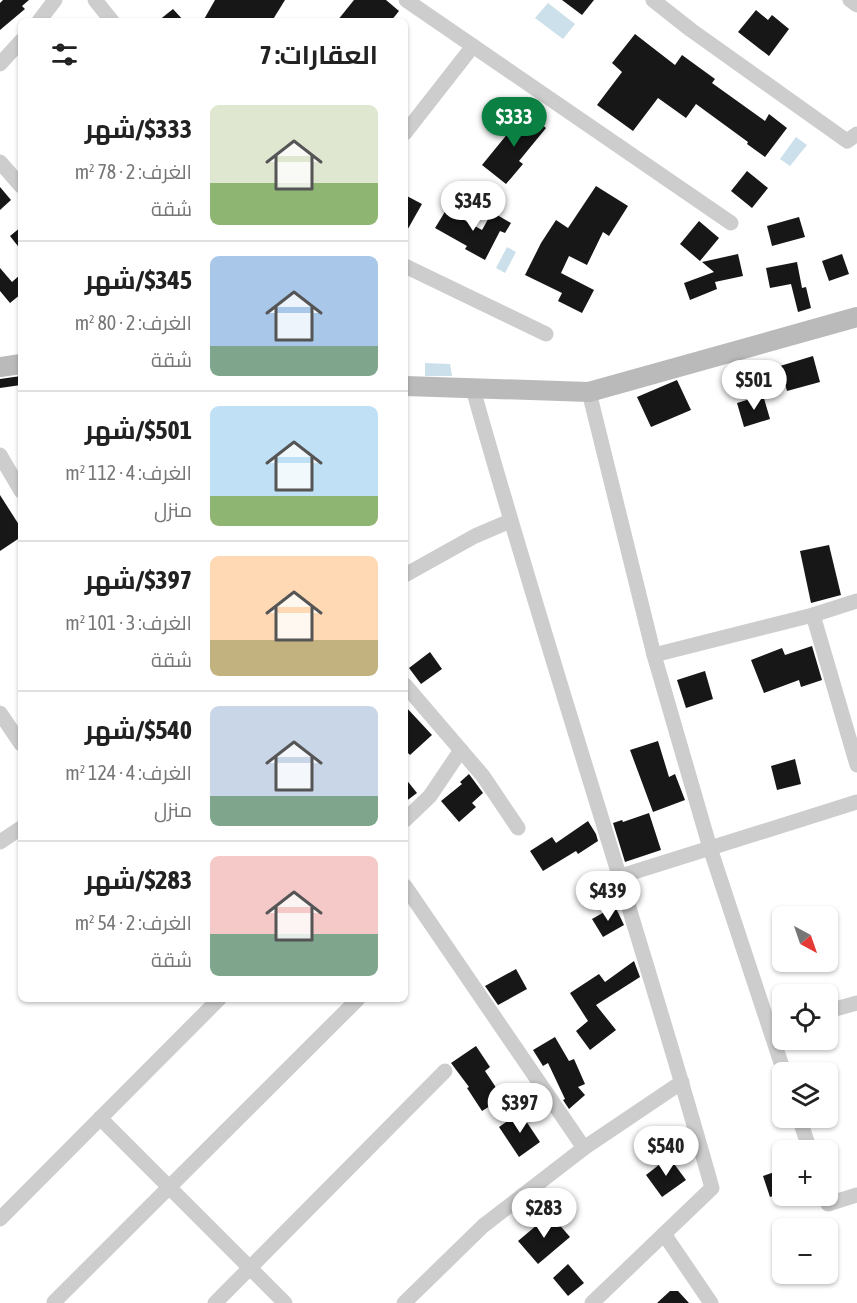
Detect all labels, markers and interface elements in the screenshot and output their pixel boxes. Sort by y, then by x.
icon: filters [48,38,81,71]
text: العقارات: 7 [259,40,378,70]
pin: $333 [478,97,550,148]
text: $333 [496,105,532,128]
text: $333/شهر [85,114,192,144]
icon: home [258,129,330,201]
text: الغرف: 2 · 78 m² [75,160,192,183]
pin: $345 [437,181,509,232]
text: $345 [455,189,491,212]
text: شقة [151,197,192,220]
text: $345/شهر [85,265,192,295]
icon: home [258,280,330,352]
text: الغرف: 2 · 80 m² [75,311,192,334]
text: شقة [151,348,192,371]
pin: $501 [718,360,790,411]
text: $501 [736,368,772,391]
text: $501/شهر [85,415,192,445]
icon: home [258,430,330,502]
text: الغرف: 4 · 112 m² [65,461,192,484]
text: منزل [154,498,192,521]
text: $397/شهر [85,565,192,595]
icon: home [258,580,330,652]
text: الغرف: 3 · 101 m² [65,611,192,634]
text: شقة [151,648,192,671]
text: $540/شهر [85,715,192,745]
icon: home [258,730,330,802]
text: الغرف: 4 · 124 m² [65,761,192,784]
text: منزل [154,798,192,821]
text: $283/شهر [85,865,192,895]
pin: $439 [572,871,644,922]
text: $439 [590,879,626,902]
icon: home [258,880,330,952]
north arrow [772,906,838,972]
map controls [772,906,838,1284]
text: الغرف: 2 · 54 m² [75,911,192,934]
text: شقة [151,948,192,971]
button: locate [772,984,838,1050]
button: layers [772,1062,838,1128]
pin: $397 [484,1083,556,1134]
text: $397 [502,1091,538,1114]
pin: $540 [630,1126,702,1177]
text: $540 [648,1134,684,1157]
button: + [772,1140,838,1206]
pin: $283 [508,1188,580,1239]
text: $283 [526,1196,562,1219]
button: − [772,1218,838,1284]

